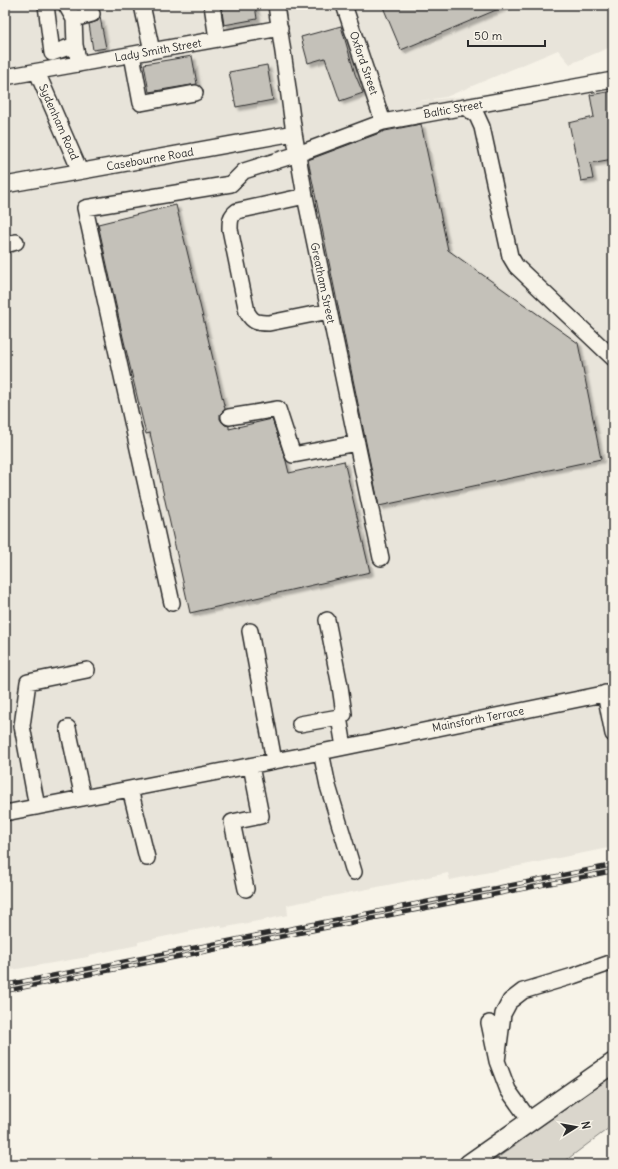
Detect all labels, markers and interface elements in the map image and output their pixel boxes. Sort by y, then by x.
scale bar [468,22,545,48]
text: 50 m [474,28,503,43]
street label: Oxford Street [347,29,382,97]
street label: Lady Smith Street [114,35,203,65]
street label: Sydenham Road [36,82,82,163]
street label: Baltic Street [422,97,484,121]
street label: Casebourne Road [105,144,195,174]
street label: Greatham Street [308,241,338,325]
street label: Mainsforth Terrace [431,703,525,735]
north arrow [556,1107,596,1147]
text: N [578,1120,593,1130]

